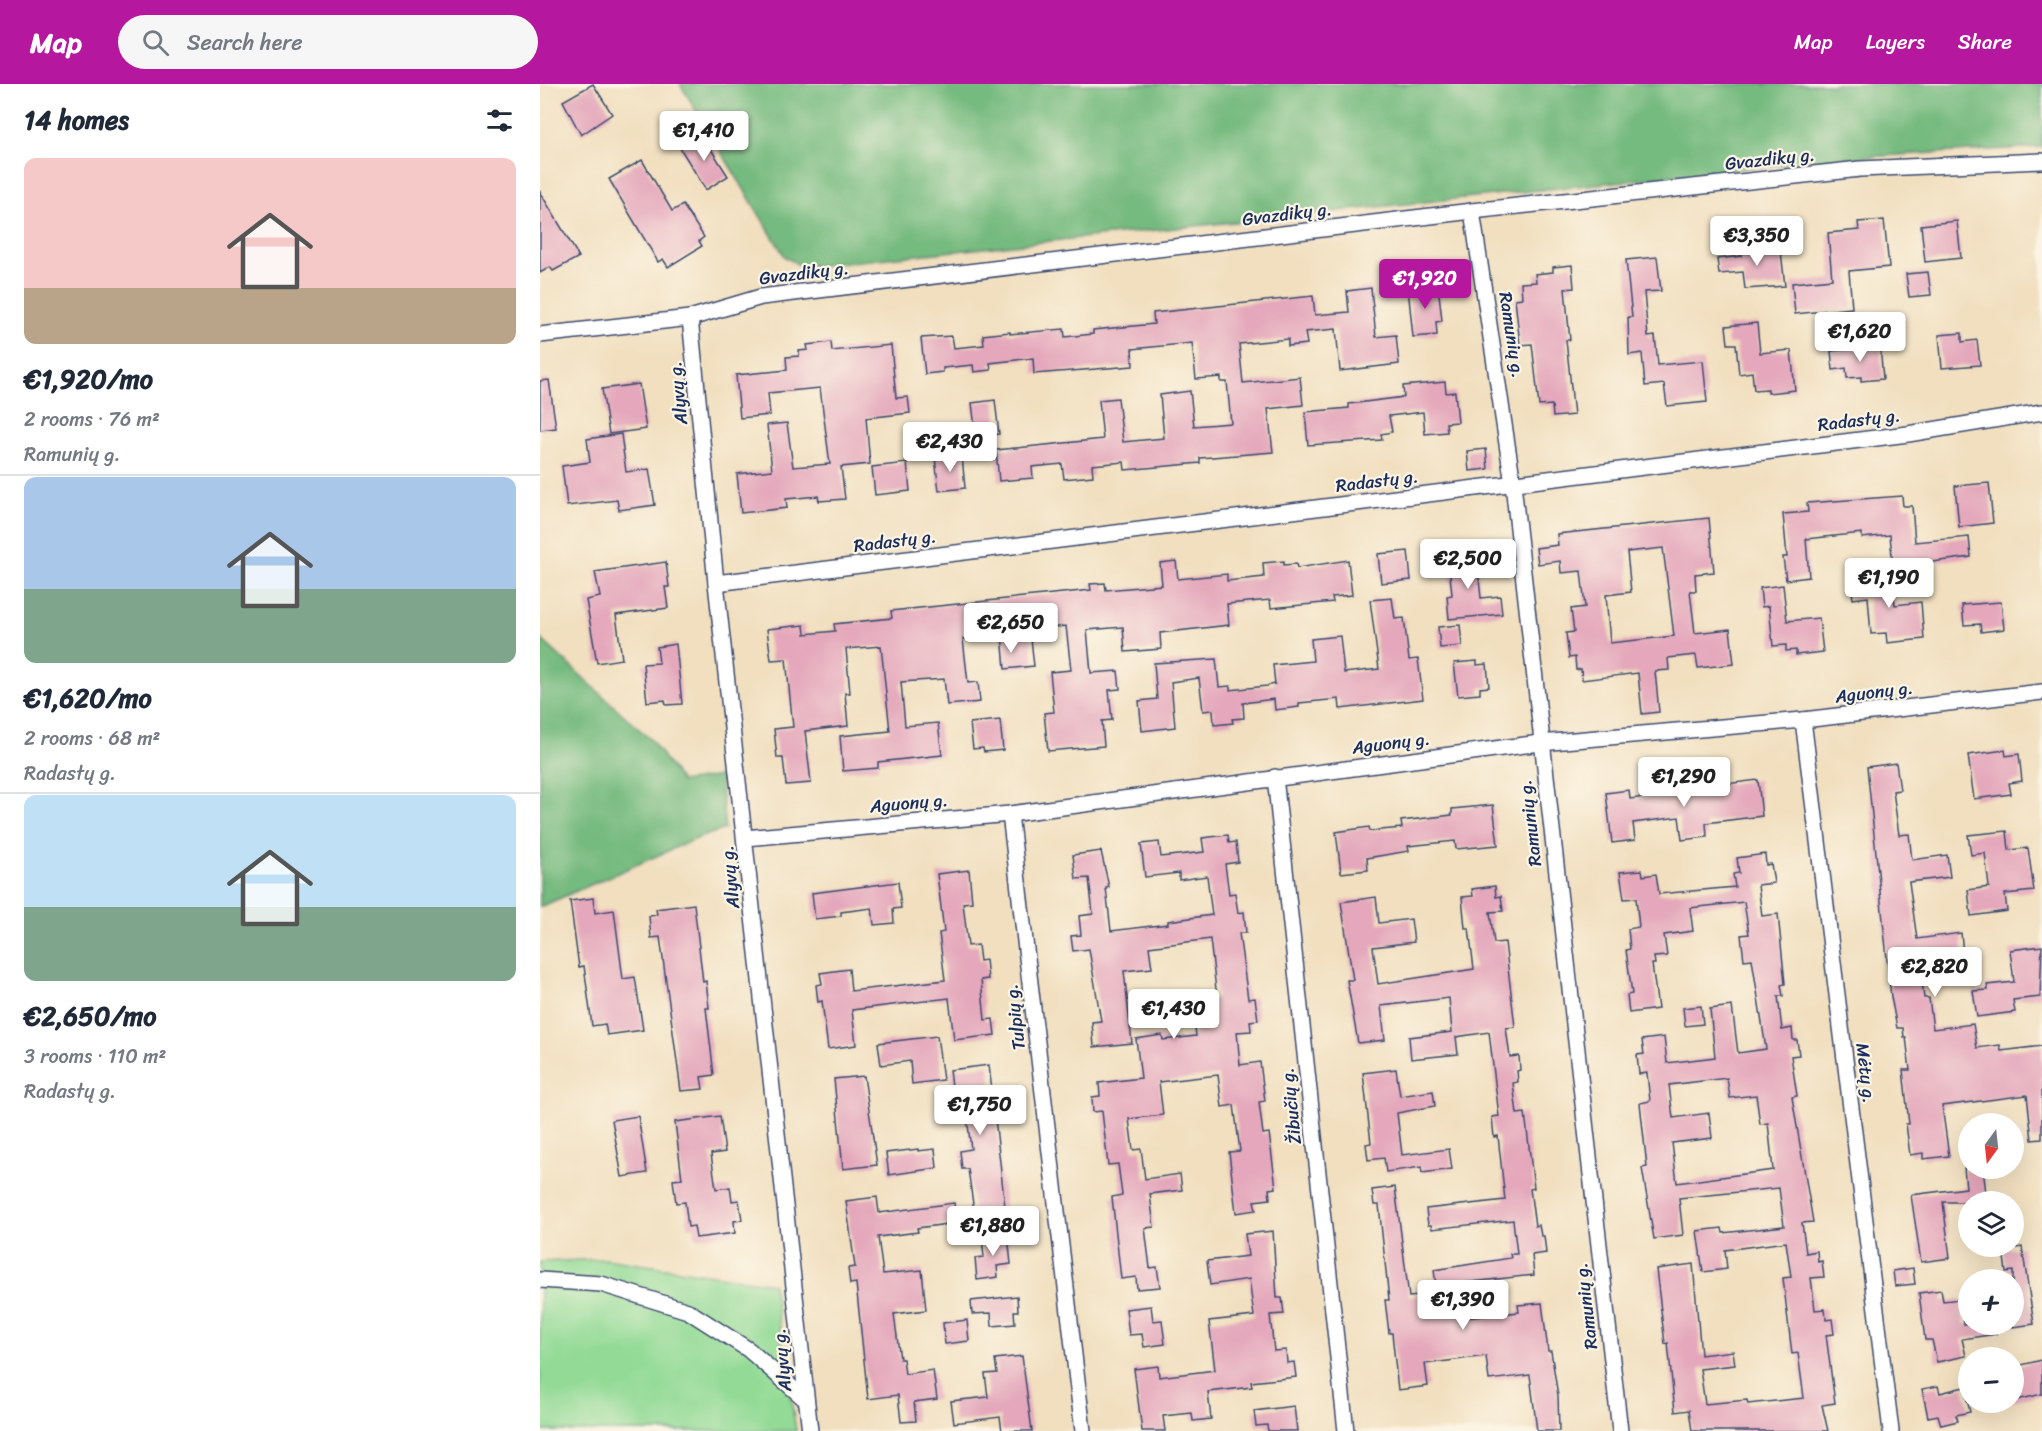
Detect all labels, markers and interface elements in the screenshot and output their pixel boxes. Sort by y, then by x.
search box [118,15,538,69]
text: Map [30,18,82,67]
text: Search here [187,23,303,62]
text: Map [1794,23,1833,61]
text: Layers [1866,23,1925,61]
text: Share [1958,23,2012,61]
icon: search [139,26,172,59]
text: 14 homes [24,97,129,143]
icon: filters [483,104,516,137]
pin: €1,410 [655,111,753,162]
text: €1,410 [674,113,734,148]
street label: Gvazdikų g. [1724,138,1816,180]
street label: Gvazdikų g. [1240,193,1334,235]
icon: home [216,197,324,305]
pin: €3,350 [1708,216,1806,267]
text: €3,350 [1724,218,1790,253]
street label: Gvazdikų g. [757,252,851,294]
pin: €1,920 [1376,259,1474,310]
text: €1,920 [1393,261,1457,296]
street label: Ramunių g. [1489,290,1535,380]
pin: €1,620 [1811,312,1909,363]
text: €1,620 [1829,314,1891,349]
text: €1,920/mo [24,356,153,402]
street label: Alyvų g. [659,360,697,427]
street label: Radastų g. [1816,399,1902,441]
text: 2 rooms · 76 m² [24,402,160,437]
pin: €2,430 [901,422,999,473]
text: €2,430 [917,424,983,459]
text: Ramunių g. [24,437,121,472]
street label: Radastų g. [1334,460,1420,502]
icon: home [216,516,324,624]
street label: Radastų g. [852,520,938,562]
pin: €2,500 [1419,539,1517,590]
text: €2,500 [1434,541,1502,576]
pin: €1,190 [1840,558,1938,609]
text: €1,190 [1859,560,1919,595]
pin: €2,650 [962,603,1060,654]
text: €2,650 [978,605,1044,640]
street label: Aguonų g. [1832,671,1915,713]
text: €1,620/mo [24,675,152,721]
text: 2 rooms · 68 m² [24,721,160,756]
street label: Aguonų g. [1349,722,1432,764]
text: Radastų g. [24,756,116,791]
pin: €1,290 [1635,757,1733,808]
text: €1,290 [1652,759,1716,794]
street label: Ramunių g. [1509,778,1551,868]
street label: Aguonų g. [868,784,949,822]
icon: home [216,834,324,942]
street label: Alyvų g. [711,844,749,911]
pin: €2,820 [1886,947,1984,998]
text: €2,820 [1902,949,1968,984]
street label: Tulpių g. [995,982,1035,1052]
pin: €1,430 [1125,989,1223,1040]
text: €1,430 [1142,991,1206,1026]
text: €2,650/mo [24,993,156,1039]
text: 3 rooms · 110 m² [24,1039,166,1074]
street label: Mėtų g. [1846,1041,1886,1105]
street label: Žibučių g. [1271,1066,1311,1146]
text: Radastų g. [24,1074,116,1109]
pin: €1,750 [931,1085,1029,1136]
text: €1,750 [948,1087,1012,1122]
north arrow [1958,1113,2024,1179]
map controls [1958,1113,2024,1413]
button: layers [1958,1191,2024,1257]
pin: €1,880 [944,1206,1042,1257]
text: €1,880 [961,1208,1025,1243]
street label: Ramunių g. [1565,1261,1607,1351]
button: + [1958,1269,2024,1335]
pin: €1,390 [1414,1280,1512,1331]
text: €1,390 [1431,1282,1495,1317]
street label: Alyvų g. [763,1327,801,1394]
button: − [1958,1347,2024,1413]

